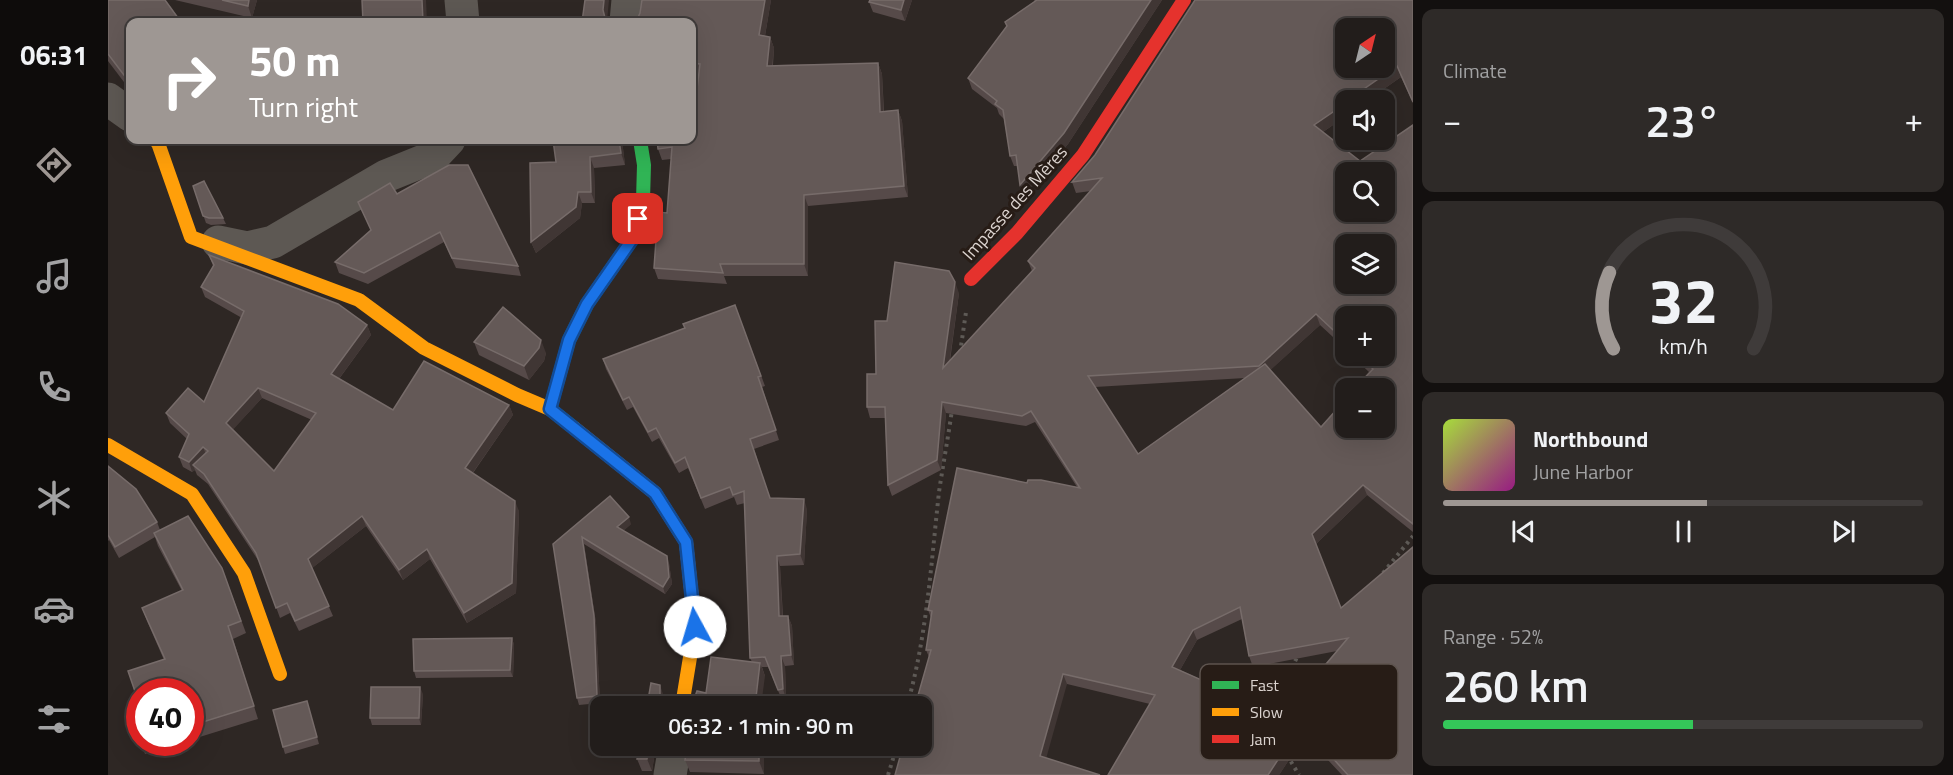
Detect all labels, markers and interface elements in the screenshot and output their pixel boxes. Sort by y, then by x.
north arrow [1335,18,1395,78]
map controls [1335,18,1395,438]
text: 50 m [249,28,341,92]
text: 06:31 [20,34,88,75]
icon: right [150,42,228,120]
text: Climate [1443,55,1507,86]
text: Turn right [249,86,358,127]
text: 23° [1645,86,1721,154]
button: sound [1335,90,1395,150]
text: − [1443,95,1461,145]
text: + [1905,95,1923,145]
street label: Impasse des Mères [956,139,1074,266]
icon: directions [33,144,75,186]
button: search [1335,162,1395,222]
pin [612,193,663,244]
icon: arrive [621,202,654,235]
button: layers [1335,234,1395,294]
text: 32 [1648,252,1718,347]
icon: music [33,255,75,297]
button: + [1335,306,1395,366]
text: km/h [1659,330,1707,362]
icon: phone [33,366,75,408]
button: − [1335,378,1395,438]
text: Northbound [1533,422,1648,456]
text: June Harbor [1533,456,1633,487]
icon: climate [33,477,75,519]
icon: previous [1507,515,1540,548]
icon: pause [1667,515,1700,548]
icon: next [1827,515,1860,548]
icon: car [33,588,75,630]
position arrow [663,595,727,659]
text: Range · 52% [1443,621,1543,652]
text: 260 km [1443,651,1589,719]
legend [1200,664,1398,760]
text: Fast [1250,673,1279,697]
speed limit sign: 40 [126,678,204,756]
icon: filters [33,698,75,740]
text: Slow [1250,700,1283,724]
text: 06:32 · 1 min · 90 m [668,709,854,743]
text: Jam [1250,727,1276,751]

